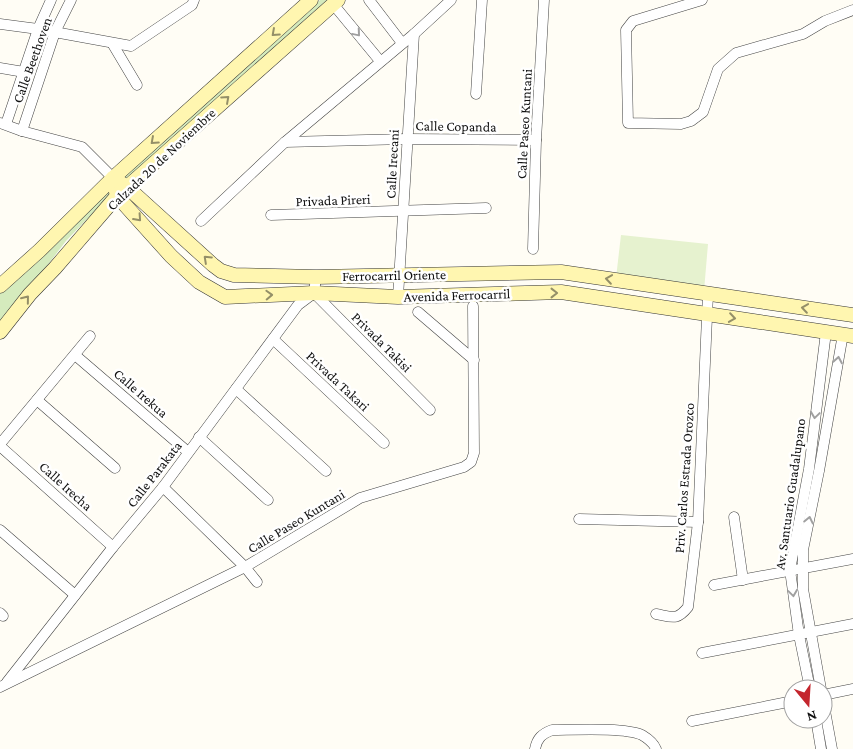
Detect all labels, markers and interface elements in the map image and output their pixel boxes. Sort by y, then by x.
street label: Calle Beethoven [9,15,55,105]
one-way arrow [271,27,280,36]
one-way arrow [351,27,359,36]
street label: Calle Paseo Kuntani [513,68,535,179]
one-way arrow [221,96,230,105]
street label: Calzada 20 de Noviembre [104,105,218,213]
street label: Calle Copanda [415,117,497,135]
street label: Calle Irecani [382,129,402,199]
one-way arrow [150,135,159,144]
street label: Privada Pireri [295,191,371,209]
one-way arrow [132,213,141,222]
one-way arrow [204,256,213,265]
street label: Ferrocarril Oriente [342,266,446,284]
one-way arrow [605,275,614,285]
street label: Avenida Ferrocarril [403,285,511,305]
one-way arrow [550,288,558,298]
one-way arrow [265,289,273,300]
one-way arrow [21,296,29,305]
one-way arrow [800,303,808,314]
street label: Privada Takisi [349,309,416,376]
one-way arrow [728,312,736,323]
street label: Privada Takari [303,348,373,414]
one-way arrow [833,356,843,365]
street label: Calle Irekua [111,365,172,421]
street label: Priv. Carlos Estrada Orozco [671,402,697,554]
one-way arrow [811,411,821,419]
street label: Av. Santuario Guadalupano [771,417,809,571]
street label: Calle Parakata [123,437,185,510]
street label: Calle Irecha [36,458,96,514]
street label: Calle Paseo Kuntani [245,486,348,556]
one-way arrow [803,516,814,524]
one-way arrow [787,589,798,597]
north arrow [783,679,833,729]
text: N [805,707,819,726]

